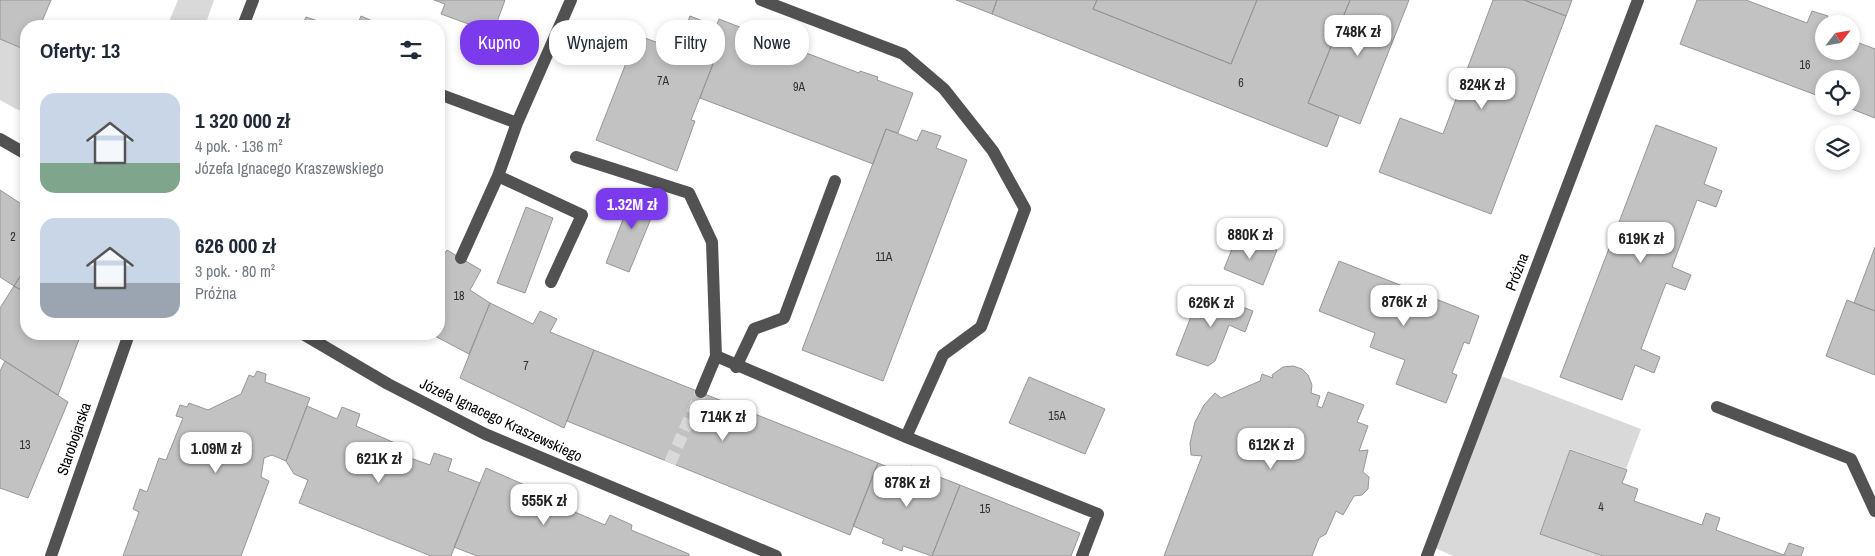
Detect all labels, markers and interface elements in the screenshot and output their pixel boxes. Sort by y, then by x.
pin: 748K zł [1312,15,1404,57]
north arrow [1815,15,1860,60]
map controls [1815,15,1860,170]
chip: Kupno [460,20,539,65]
chip: Wynajem [549,20,646,65]
chip: Filtry [656,20,725,65]
chip: Nowe [735,20,809,65]
text: 748K zł [1335,20,1381,42]
text: Oferty: 13 [40,36,120,65]
icon: filters [397,36,425,64]
house number: 16 [1800,57,1810,73]
pin: 824K zł [1436,68,1528,110]
button: locate [1815,70,1860,115]
house number: 7A [657,73,669,89]
text: 824K zł [1459,73,1505,95]
house number: 6 [1238,75,1244,91]
house number: 9A [793,79,805,95]
text: 1 320 000 zł [195,106,290,135]
icon: home [80,113,140,173]
button: layers [1815,125,1860,170]
text: 4 pok. · 136 m² [195,135,283,157]
text: Józefa Ignacego Kraszewskiego [195,157,384,179]
pin: 1.32M zł [580,188,684,230]
text: 1.32M zł [607,193,657,215]
pin: 880K zł [1204,218,1296,260]
pin: 619K zł [1595,222,1687,264]
text: 880K zł [1227,223,1273,245]
text: 619K zł [1618,227,1664,249]
house number: 2 [10,229,16,245]
text: 626 000 zł [195,231,275,260]
icon: home [80,238,140,298]
house number: 11A [876,249,893,265]
street label: Próżna [1500,250,1533,294]
text: 3 pok. · 80 m² [195,260,275,282]
text: Próżna [195,282,237,304]
pin: 876K zł [1358,284,1450,327]
pin: 626K zł [1165,286,1257,328]
house number: 18 [454,288,464,304]
text: 876K zł [1381,290,1427,312]
text: 626K zł [1188,291,1234,313]
house number: 7 [523,358,529,374]
street label: Józefa Ignacego Kraszewskiego [417,373,586,467]
street label: Starobojarska [51,399,96,478]
pin: 714K zł [677,400,769,442]
text: 714K zł [700,405,746,427]
house number: 15A [1048,408,1066,424]
pin: 612K zł [1225,428,1317,470]
pin: 1.09M zł [164,432,268,474]
text: 612K zł [1248,433,1294,455]
house number: 13 [20,437,30,453]
text: 1.09M zł [191,437,241,459]
pin: 621K zł [333,442,425,484]
text: 621K zł [356,447,402,469]
pin: 878K zł [861,466,953,508]
text: 878K zł [884,471,930,493]
pin: 555K zł [498,484,590,526]
text: 555K zł [521,489,567,511]
house number: 4 [1598,499,1604,515]
house number: 15 [980,501,991,517]

